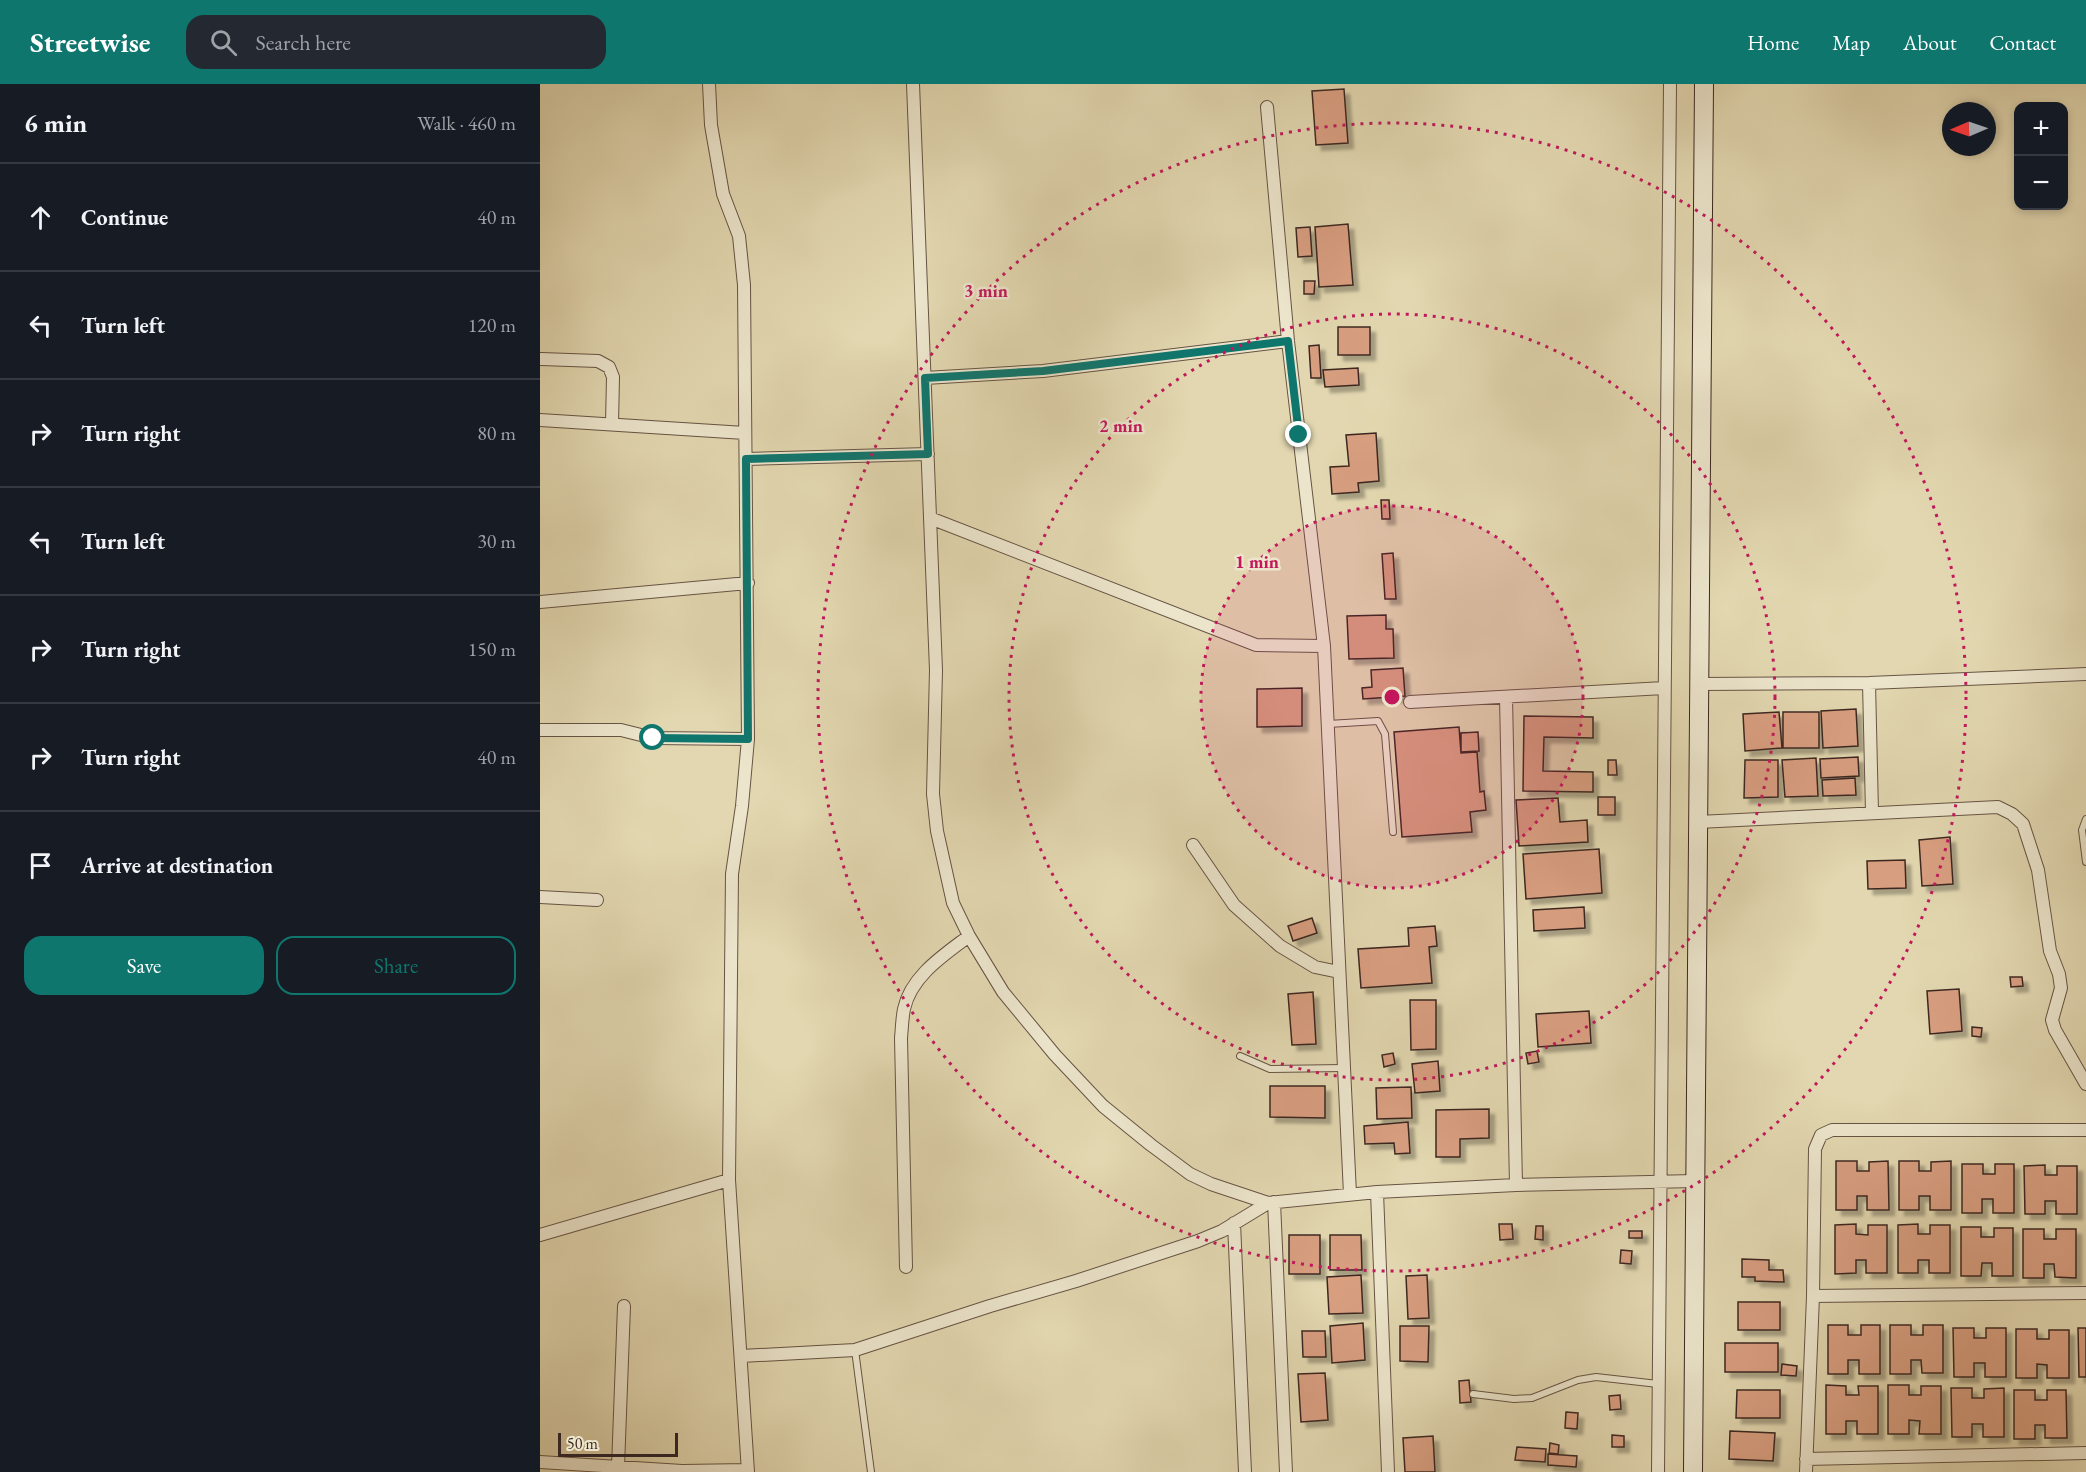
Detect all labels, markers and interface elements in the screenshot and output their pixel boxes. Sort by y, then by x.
search box [186,15,606,69]
text: Streetwise [30,24,150,60]
icon: search [207,26,240,59]
text: Search here [255,28,351,57]
text: Home [1747,29,1799,56]
text: Map [1832,29,1870,56]
text: About [1903,29,1956,56]
text: Contact [1989,29,2056,56]
north arrow [1942,102,1996,156]
map controls [2014,102,2068,210]
button: + [2014,102,2068,156]
text: 6 min [24,106,87,140]
text: Walk · 460 m [417,110,516,136]
button: − [2014,156,2068,210]
icon: ahead [24,201,57,234]
text: Continue [81,203,168,232]
text: 40 m [477,204,516,230]
text: 3 min [964,279,1008,302]
icon: left [24,309,57,342]
text: Turn left [81,311,165,340]
text: 120 m [468,312,516,338]
text: 2 min [1099,414,1143,437]
icon: right [24,417,57,450]
text: Turn right [81,419,180,448]
text: 80 m [477,420,516,446]
route end [1285,421,1311,447]
icon: left [24,525,57,558]
text: Turn left [81,527,165,556]
text: 30 m [477,528,516,554]
text: 1 min [1235,550,1279,573]
icon: right [24,633,57,666]
text: Turn right [81,635,180,664]
text: 150 m [468,636,516,662]
centre of rings [1382,687,1402,707]
route start [639,724,665,750]
icon: right [24,741,57,774]
text: Turn right [81,743,180,772]
text: 40 m [477,744,516,770]
icon: arrive [24,849,57,882]
text: Arrive at destination [81,851,273,880]
button: Save [24,936,264,995]
button: Share [276,936,516,995]
scale bar [558,1430,678,1458]
text: 50 m [567,1433,598,1454]

